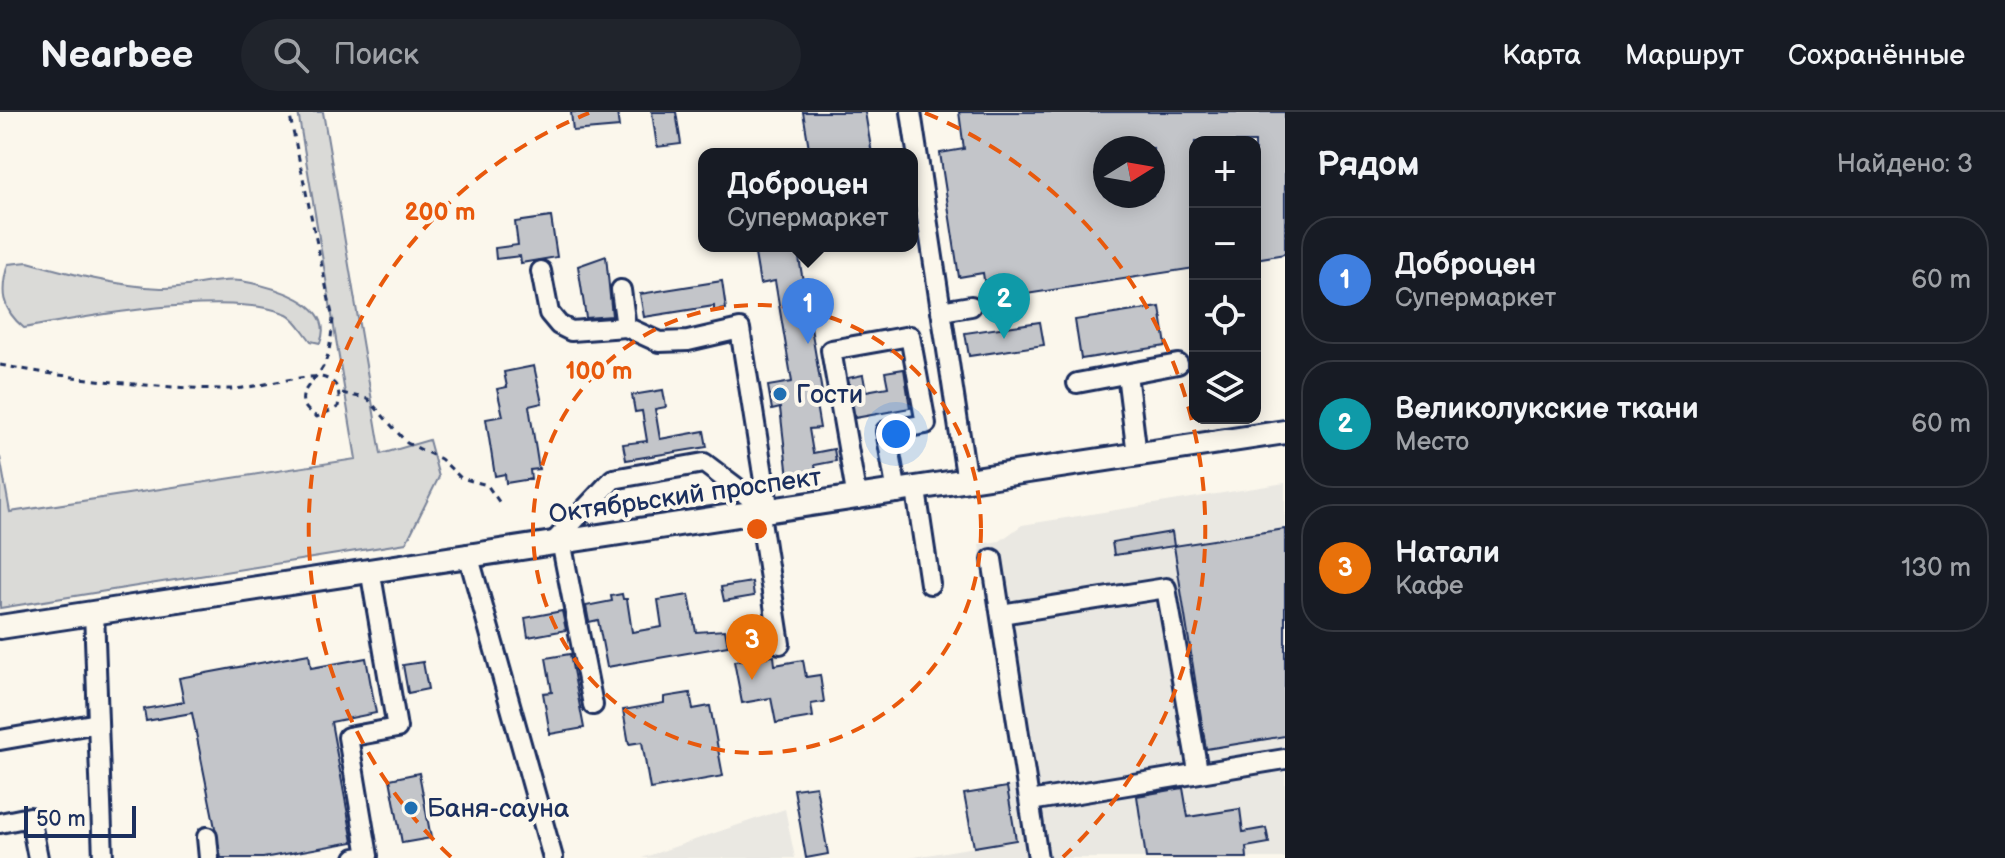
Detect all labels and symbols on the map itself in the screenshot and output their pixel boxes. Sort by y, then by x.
north arrow [1093,136,1165,208]
text: 200 m [405,198,475,227]
pin: 2 [978,273,1030,339]
pin: 1 [782,278,834,344]
text: 100 m [566,357,632,386]
place label: Гости [796,380,863,411]
marker: Гости [771,385,789,403]
your location [876,414,916,454]
street label: Октябрьский проспект [547,462,824,531]
centre of rings [743,515,771,543]
pin: 3 [726,614,778,680]
place label: Баня-сауна [427,794,569,825]
marker: Баня-сауна [402,799,420,817]
scale bar [24,802,136,838]

